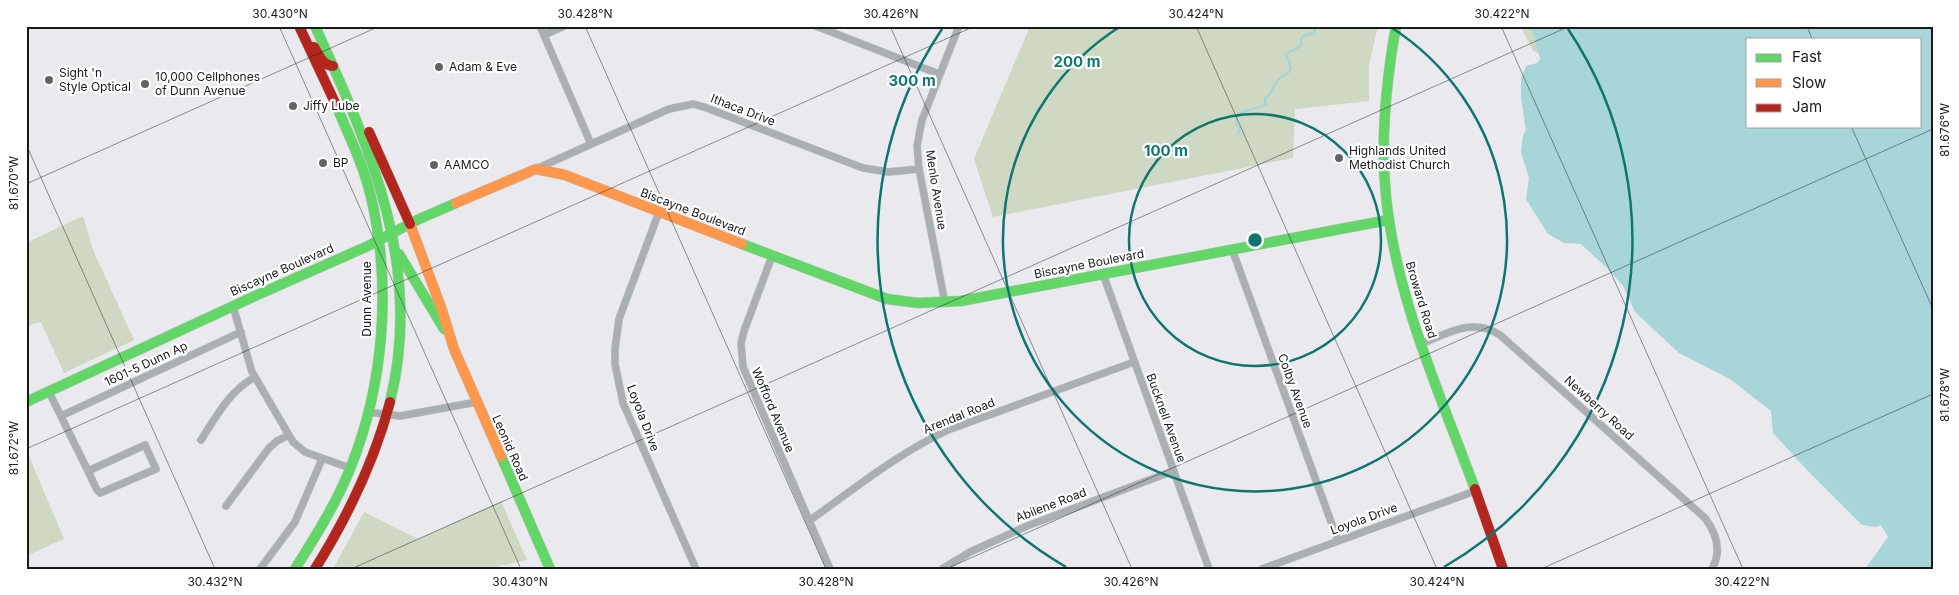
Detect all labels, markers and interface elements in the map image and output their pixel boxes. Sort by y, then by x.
text: 30.430°N [252,6,308,21]
text: 30.428°N [558,6,612,21]
text: 30.426°N [863,6,919,21]
text: 30.424°N [1168,6,1224,21]
text: 30.422°N [1474,6,1530,21]
legend [1746,38,1922,128]
text: Fast [1792,47,1822,66]
text: 200 m [1054,52,1100,71]
place label: Adam & Eve [449,59,517,74]
marker: Adam & Eve [433,61,445,73]
place label: Sight 'n Style Optical [59,65,131,94]
place label: 10,000 Cellphones of Dunn Avenue [155,69,260,98]
text: 300 m [888,71,936,90]
text: Slow [1792,73,1826,92]
marker: Sight 'n Style Optical [43,74,55,86]
marker: 10,000 Cellphones of Dunn Avenue [139,78,151,90]
street label: Ithaca Drive [709,90,778,129]
text: Jam [1792,97,1822,116]
place label: Jiffy Lube [303,98,360,113]
marker: Jiffy Lube [287,100,299,112]
text: 81.676°W [1937,103,1952,157]
text: 100 m [1144,141,1188,160]
place label: Highlands United Methodist Church [1349,143,1450,172]
street label: Menlo Avenue [923,149,950,231]
marker: Highlands United Methodist Church [1333,152,1345,164]
place label: BP [333,155,349,170]
text: 81.670°W [6,156,21,210]
marker: BP [317,157,329,169]
place label: AAMCO [444,157,490,172]
marker: AAMCO [428,159,440,171]
street label: Biscayne Boulevard [638,185,748,239]
centre of rings [1246,231,1264,249]
street label: Biscayne Boulevard [228,240,336,299]
street label: Biscayne Boulevard [1033,245,1145,282]
street label: Broward Road [1403,260,1440,340]
street label: Dunn Avenue [359,261,374,337]
street label: 1601-5 Dunn Ap [102,338,190,389]
street label: Colby Avenue [1275,351,1316,430]
street label: Wofford Avenue [749,365,798,455]
text: 81.678°W [1937,368,1952,422]
street label: Bucknell Avenue [1143,371,1190,464]
street label: Newberry Road [1561,372,1637,443]
street label: Loyola Drive [624,382,663,453]
street label: Arendal Road [921,394,997,437]
street label: Leonid Road [489,412,532,483]
text: 81.672°W [6,421,21,475]
street label: Abilene Road [1013,484,1088,525]
street label: Loyola Drive [1328,499,1399,538]
text: 30.432°N [187,574,243,589]
text: 30.430°N [492,574,548,589]
text: 30.428°N [799,574,853,589]
text: 30.426°N [1103,574,1159,589]
text: 30.424°N [1409,574,1465,589]
text: 30.422°N [1714,574,1770,589]

